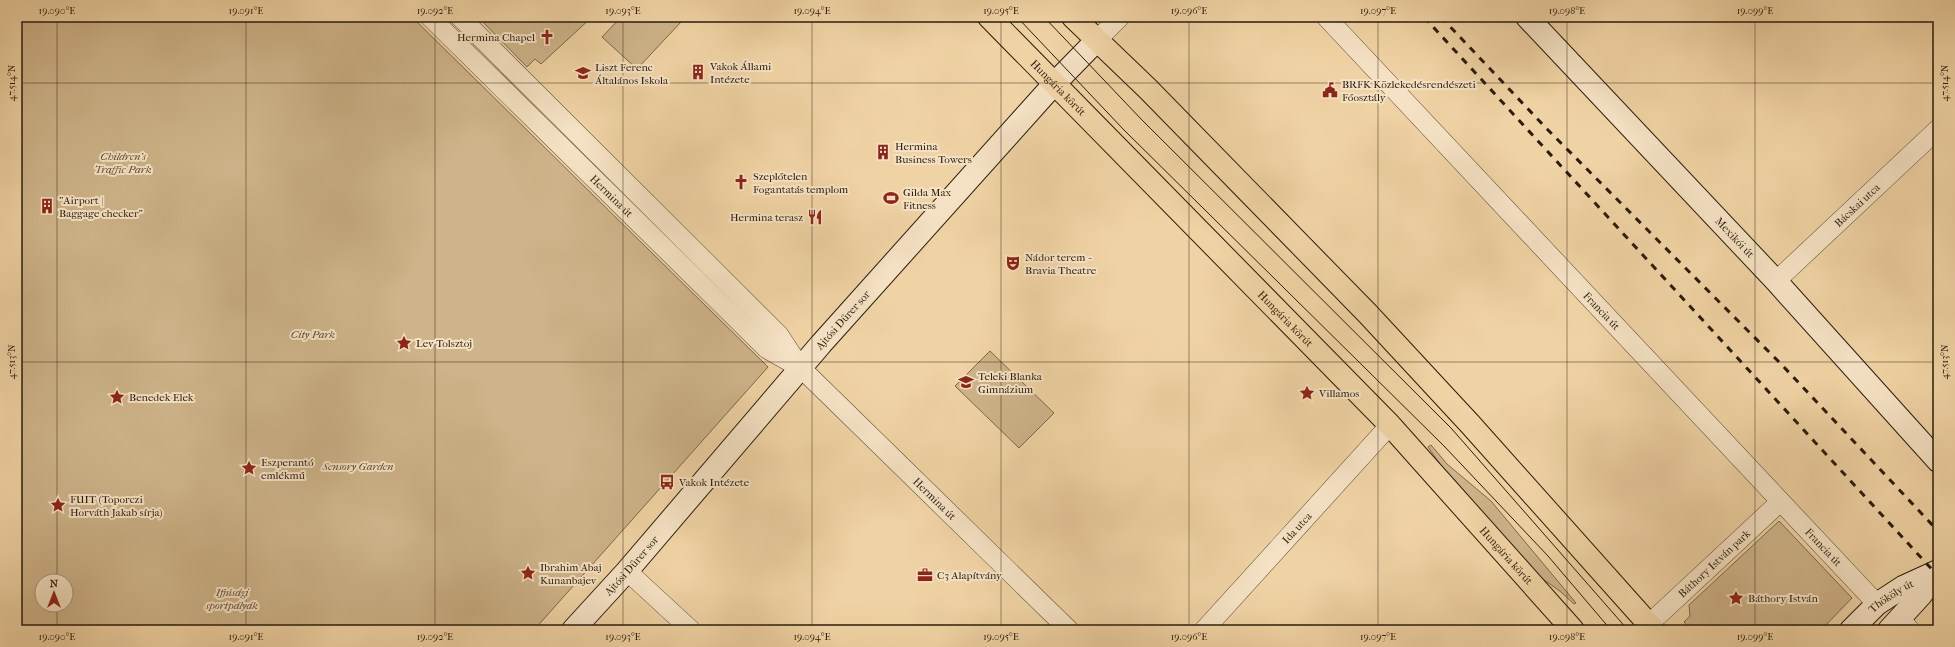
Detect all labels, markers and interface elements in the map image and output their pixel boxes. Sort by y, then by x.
text: 19.090°E [39,5,75,17]
text: 19.091°E [229,5,263,17]
text: 19.092°E [417,5,453,17]
text: 19.093°E [605,5,641,17]
text: 19.094°E [793,5,831,17]
text: 19.095°E [983,5,1019,17]
text: 19.096°E [1171,5,1207,17]
text: 19.097°E [1360,5,1396,17]
text: 19.098°E [1549,5,1585,17]
text: 19.099°E [1737,5,1773,17]
church icon: Hermina Chapel [538,28,556,46]
place label: Hermina Chapel [457,31,535,44]
street label: Hungária körút [1028,57,1088,119]
place label: Vakok Állami Intézete [709,60,772,86]
place label: Liszt Ferenc Általános Iskola [594,61,669,87]
building icon: Vakok Állami Intézete [689,63,707,81]
text: 47.514°N [6,64,18,101]
school or university icon: Liszt Ferenc Általános Iskola [574,64,592,82]
text: 47.514°N [1939,64,1951,101]
place label: BRFK Közlekedésrendészeti Főosztály [1342,78,1476,104]
public building icon: BRFK Közlekedésrendészeti Főosztály [1321,81,1339,99]
place label: Hermina Business Towers [895,140,972,166]
building icon: Hermina Business Towers [874,143,892,161]
park label: Children's Traffic Park [95,150,152,176]
place label: Szeplőtelen Fogantatás templom [753,170,849,196]
street label: Hermina út [587,172,636,220]
church icon: Szeplőtelen Fogantatás templom [732,173,750,191]
street label: Bácskai utca [1832,180,1883,230]
place label: Gilda Max Fitness [903,186,952,212]
sports icon: Gilda Max Fitness [882,189,900,207]
place label: "Airport | Baggage checker" [59,194,143,220]
building icon: "Airport | Baggage checker" [38,197,56,215]
restaurant icon: Hermina terasz [806,208,824,226]
place label: Hermina terasz [730,211,803,224]
street label: Mexikói út [1712,215,1757,261]
place label: Nádor terem - Bravia Theatre [1025,251,1097,277]
theatre icon: Nádor terem - Bravia Theatre [1004,254,1022,272]
street label: Ajtósi Dürer sor [812,288,873,353]
street label: Hungária körút [1255,288,1316,350]
street label: Francia út [1580,289,1623,333]
park label: City Park [291,328,335,341]
place icon: Lev Tolsztoj [395,334,413,352]
place label: Lev Tolsztoj [416,337,472,350]
text: 47.513°N [6,344,18,380]
text: 47.513°N [1939,344,1951,380]
place label: Teleki Blanka Gimnázium [978,370,1043,396]
school or university icon: Teleki Blanka Gimnázium [957,373,975,391]
place icon: Villamos [1298,384,1316,402]
place label: Villamos [1318,387,1359,400]
place icon: Benedek Elek [108,388,126,406]
place label: Benedek Elek [129,391,194,404]
place label: Eszperantó emlékmű [261,456,314,482]
place icon: Eszperantó emlékmű [240,459,258,477]
park label: Sensory Garden [322,460,393,473]
bus stop icon: Vakok Intézete [658,473,676,491]
street label: Hermina út [910,475,959,523]
place label: Vakok Intézete [678,476,750,489]
place label: FUIT (Toporczi Horváth Jakab sírja) [70,493,163,519]
place icon: FUIT (Toporczi Horváth Jakab sírja) [49,496,67,514]
street label: Ida utca [1280,509,1315,546]
street label: Hungária körút [1477,524,1535,588]
street label: Francia út [1802,526,1844,569]
street label: Báthory István park [1676,527,1753,600]
street label: Ajtósi Dürer sor [601,533,662,599]
place label: Ibrahim Abaj Kunanbajev [540,561,602,587]
place icon: Ibrahim Abaj Kunanbajev [519,564,537,582]
office icon: C3 Alapítvány [916,566,934,584]
place label: C3 Alapítvány [937,569,1003,582]
north arrow [34,573,74,613]
text: N [50,577,59,590]
street label: Thököly út [1866,577,1916,616]
park label: Ifjúsági sportpályák [205,586,258,612]
place icon: Báthory István [1727,589,1745,607]
place label: Báthory István [1748,592,1818,605]
text: 19.090°E [39,631,75,643]
text: 19.091°E [229,631,263,643]
text: 19.092°E [417,631,453,643]
text: 19.093°E [605,631,641,643]
text: 19.094°E [793,631,831,643]
text: 19.095°E [983,631,1019,643]
text: 19.096°E [1171,631,1207,643]
text: 19.097°E [1360,631,1396,643]
text: 19.098°E [1549,631,1585,643]
text: 19.099°E [1737,631,1773,643]

